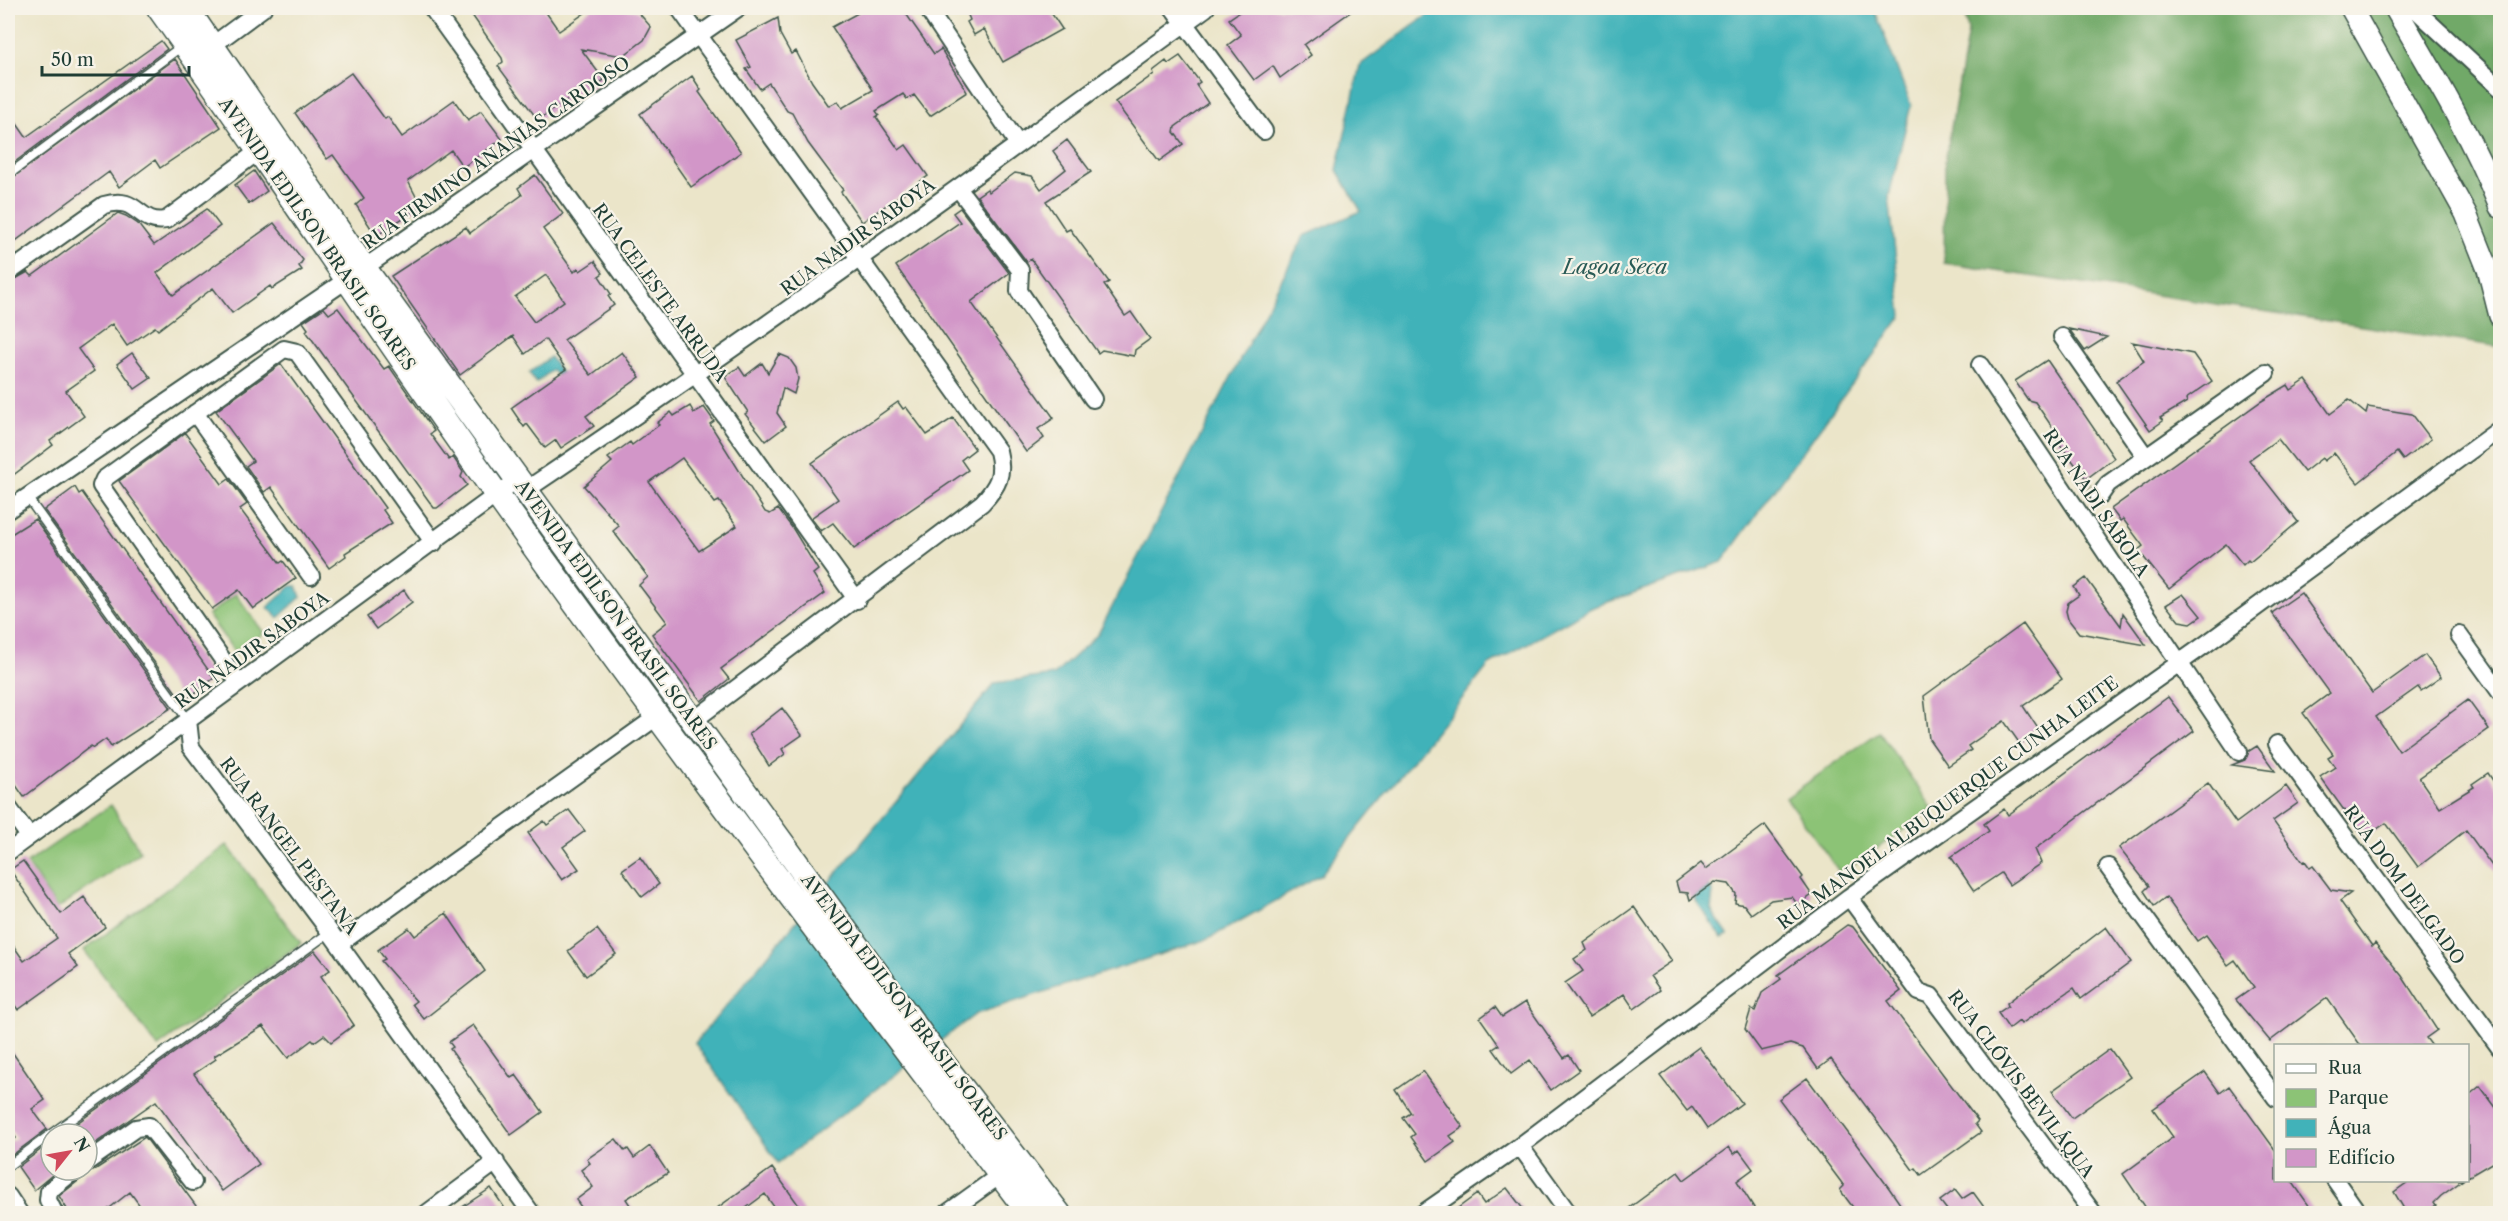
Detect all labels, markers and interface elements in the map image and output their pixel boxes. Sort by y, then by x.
scale bar [42,39,189,77]
text: 50 m [51,49,94,71]
street label: RUA FIRMINO ANANIAS CARDOSO [358,52,634,254]
street label: AVENIDA EDILSON BRASIL SOARES [213,92,420,375]
street label: RUA NADIR SABOYA [777,173,940,300]
street label: RUA CELESTE ARRUDA [588,199,733,387]
water label: Lagoa Seca [1561,255,1667,279]
street label: RUA NADI SABOLA [2038,425,2154,582]
street label: AVENIDA EDILSON BRASIL SOARES [510,475,721,754]
street label: RUA NADIR SABOYA [171,586,334,713]
street label: RUA MANOEL ALBUQUERQUE CUNHA LEITE [1773,672,2123,934]
street label: RUA RANGEL PESTANA [215,753,363,940]
street label: RUA DOM DELGADO [2339,801,2469,969]
street label: AVENIDA EDILSON BRASIL SOARES [796,868,1012,1145]
street label: RUA CLÓVIS BEVILÁQUA [1943,985,2100,1183]
legend [2274,1044,2469,1182]
text: Rua [2328,1057,2362,1079]
text: Parque [2328,1087,2389,1109]
text: Água [2327,1116,2372,1139]
north arrow [39,1122,99,1182]
text: N [70,1133,94,1155]
text: Edifício [2328,1147,2395,1169]

